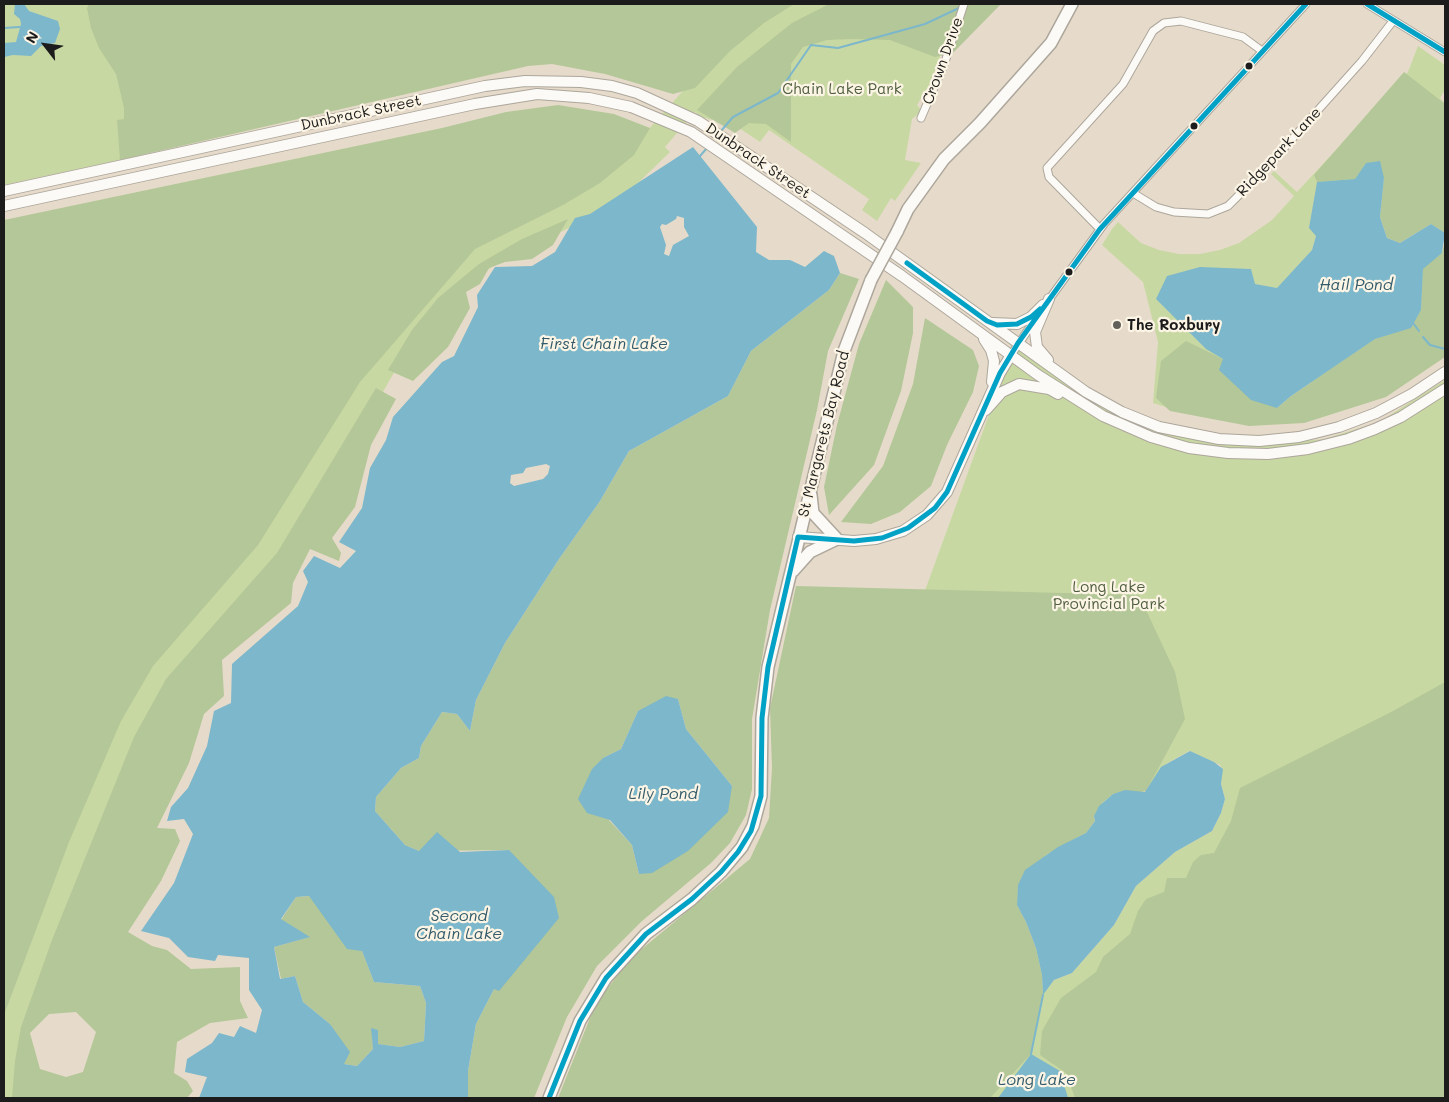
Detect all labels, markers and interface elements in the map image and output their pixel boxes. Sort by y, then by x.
street label: Crown Drive [919,15,967,107]
north arrow [20,20,70,70]
text: N [21,28,42,47]
unlabelled marker [1244,61,1254,71]
park label: Chain Lake Park [782,80,902,98]
street label: Dunbrack Street [299,91,423,135]
street label: Ridgepark Lane [1233,104,1325,200]
street label: Dunbrack Street [702,119,814,203]
unlabelled marker [1189,121,1199,131]
unlabelled marker [1064,267,1074,277]
water label: Hail Pond [1319,275,1393,295]
place label: The Roxbury [1127,316,1220,334]
marker: The Roxbury [1111,319,1123,331]
water label: First Chain Lake [540,334,668,354]
street label: St Margarets Bay Road [795,349,853,519]
park label: Long Lake Provincial Park [1053,578,1165,613]
water label: Lily Pond [628,784,698,804]
water label: Second Chain Lake [416,906,502,944]
water label: Long Lake [998,1070,1076,1090]

